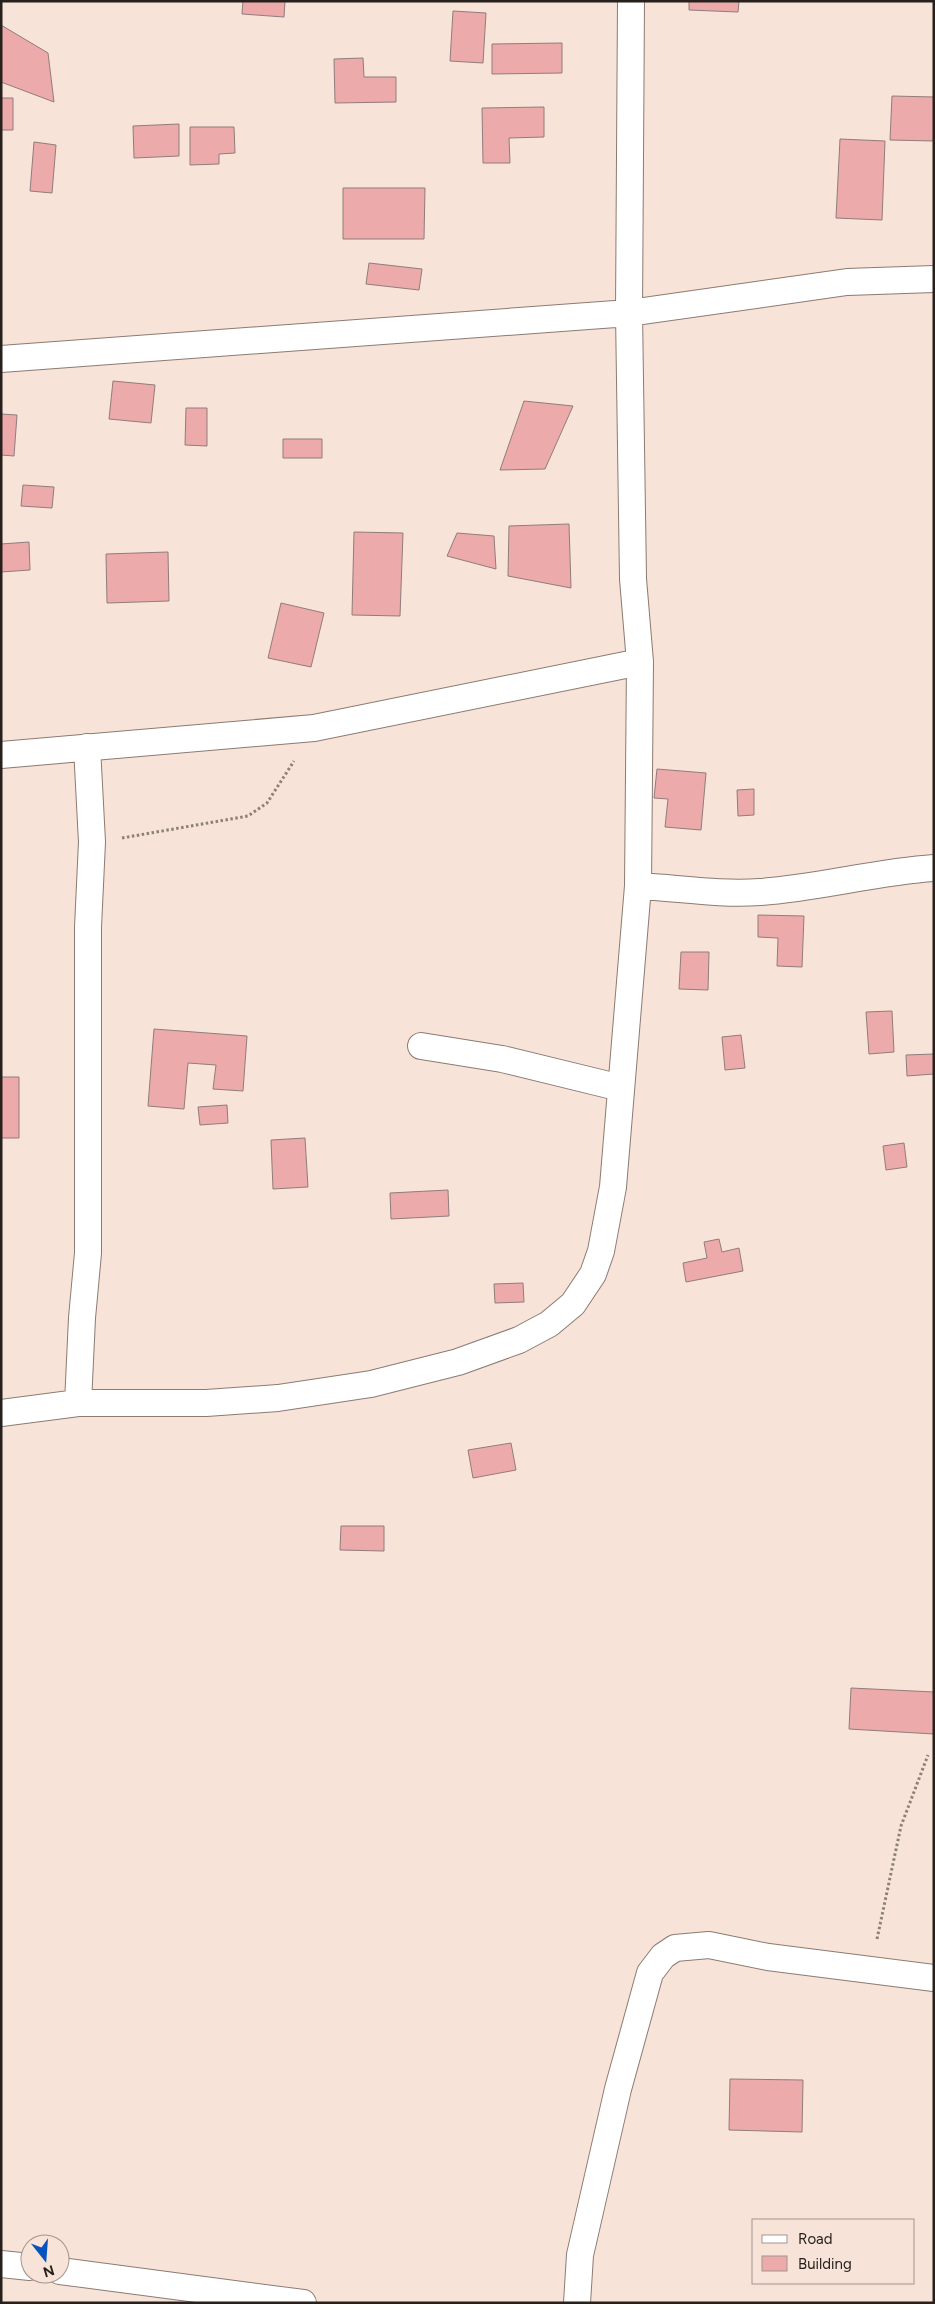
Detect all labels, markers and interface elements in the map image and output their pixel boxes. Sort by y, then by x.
legend [752,2219,915,2284]
text: Road [798,2230,833,2248]
north arrow [20,2234,70,2284]
text: Building [798,2255,852,2273]
text: N [41,2261,56,2281]

